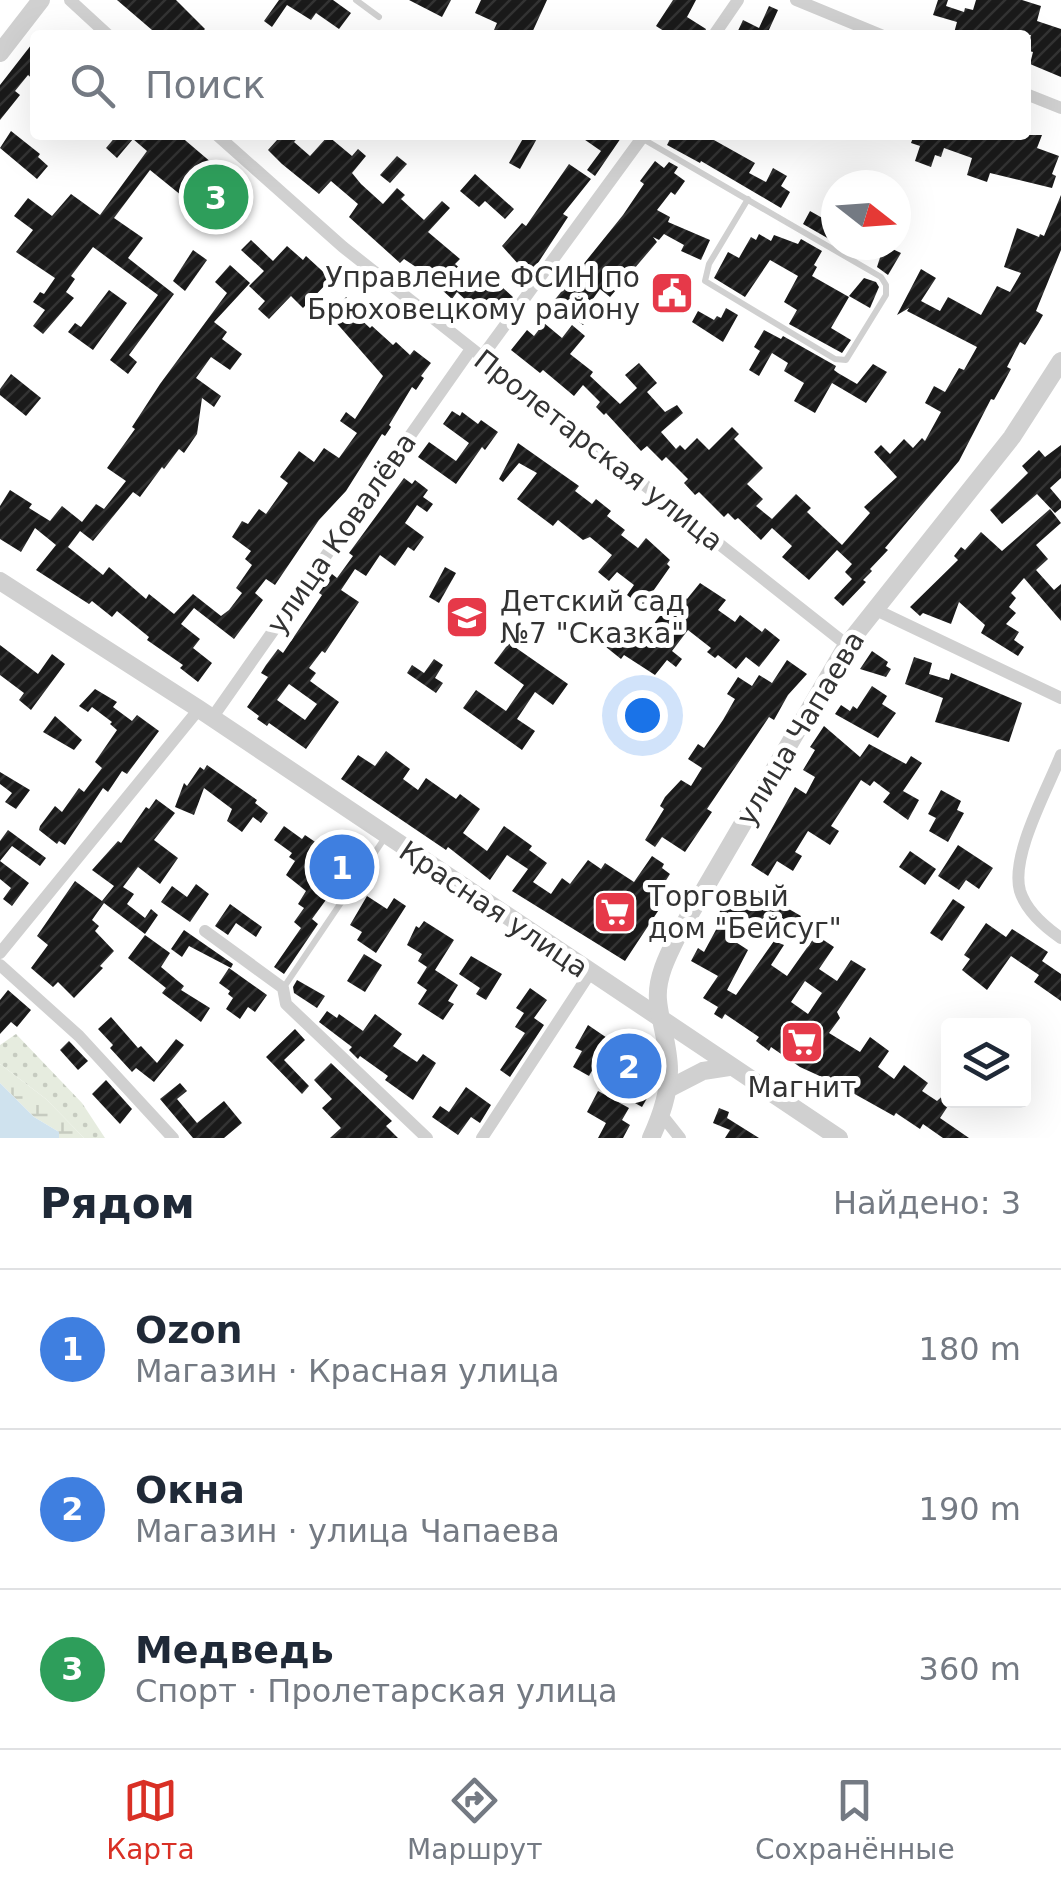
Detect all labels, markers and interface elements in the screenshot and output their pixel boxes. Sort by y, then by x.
search box [30,30,1031,140]
icon: search [65,58,120,113]
text: Поиск [145,63,265,107]
pin: 3 [184,160,248,234]
north arrow [821,170,911,260]
place label: Управление ФСИН по Брюховецкому району [307,261,640,326]
public building icon: Управление ФСИН по Брюховецкому району [649,270,695,316]
street label: Пролетарская улица [468,343,730,558]
street label: улица Ковалёва [260,427,423,640]
place label: Детский сад №7 "Сказка" [500,585,685,650]
school or university icon: Детский сад №7 "Сказка" [444,594,490,640]
street label: улица Чапаева [730,625,871,831]
your location [617,690,668,741]
pin: 1 [310,830,374,904]
street label: Красная улица [393,834,594,985]
place label: Торговый дом "Бейсуг" [647,880,842,945]
supermarket icon: Торговый дом "Бейсуг" [592,889,638,935]
map controls [941,1018,1031,1108]
button: layers [941,1018,1031,1108]
supermarket icon: Магнит [779,1019,825,1065]
pin: 2 [596,1028,662,1104]
place label: Магнит [748,1071,856,1104]
text: Рядом [40,1179,195,1228]
text: Найдено: 3 [833,1184,1021,1222]
text: Ozon [135,1308,243,1352]
text: 1 [61,1330,84,1368]
text: 180 m [919,1330,1021,1368]
text: Магазин · Красная улица [135,1352,560,1390]
text: Окна [135,1468,245,1512]
text: 2 [61,1490,84,1528]
text: 190 m [919,1490,1021,1528]
text: Магазин · улица Чапаева [135,1512,560,1550]
text: Медведь [135,1628,334,1672]
text: 3 [61,1650,84,1688]
text: 360 m [919,1650,1021,1688]
text: Спорт · Пролетарская улица [135,1672,618,1710]
tab: Карта [106,1773,195,1866]
tab: Маршрут [407,1773,542,1866]
tab: Сохранённые [755,1773,955,1866]

